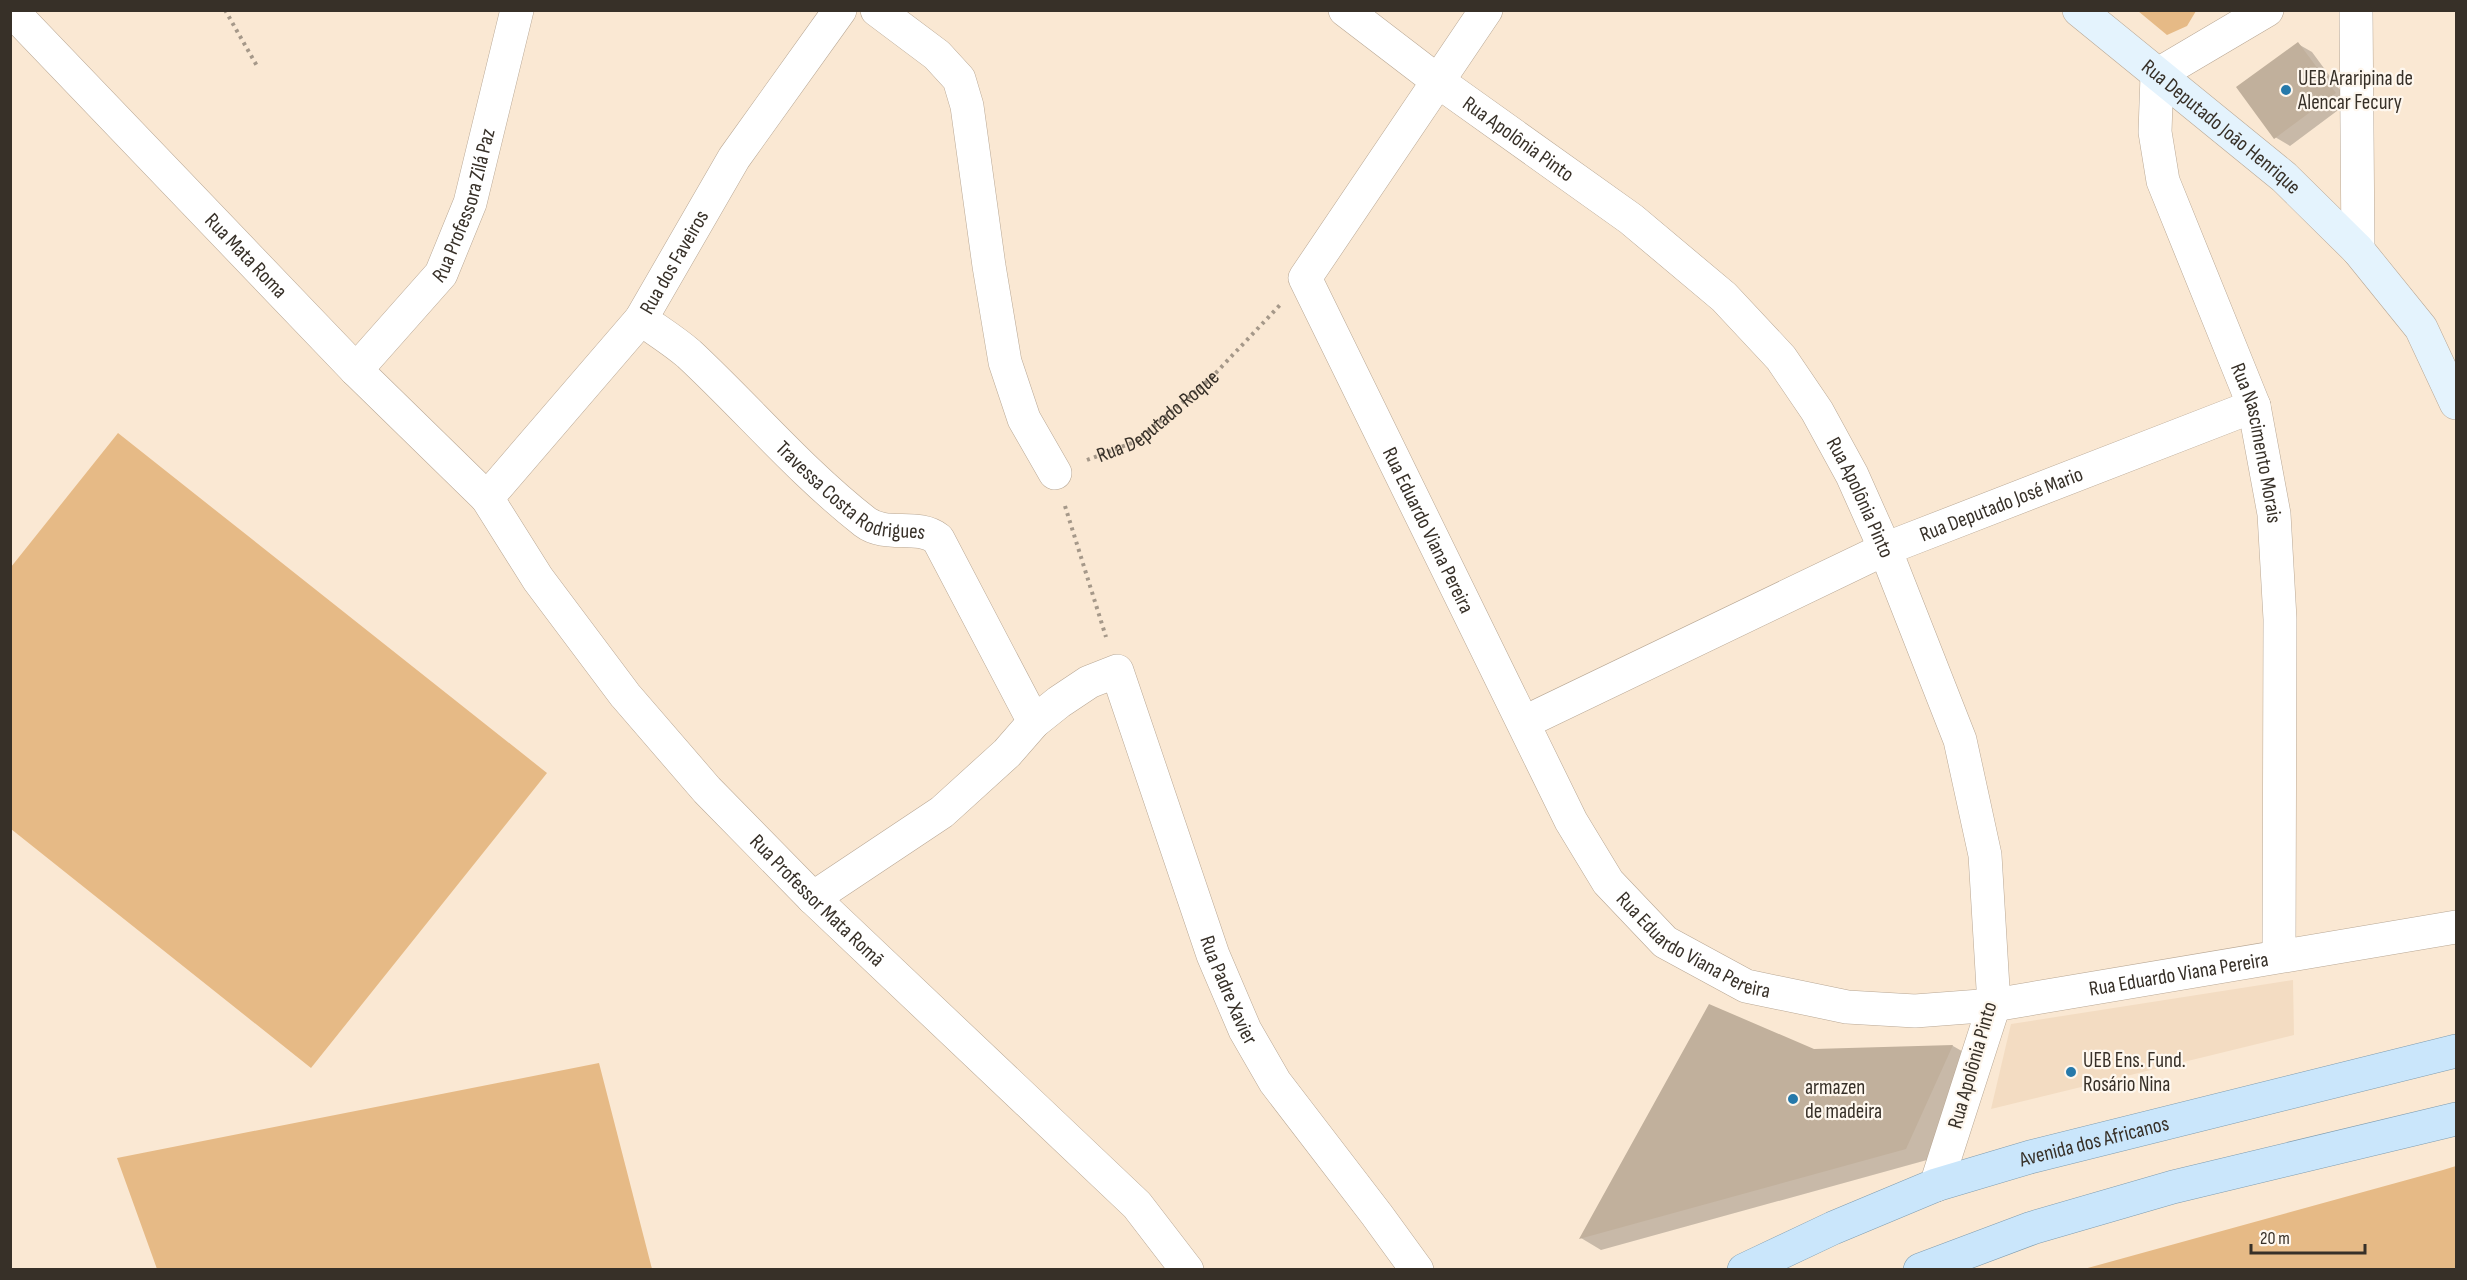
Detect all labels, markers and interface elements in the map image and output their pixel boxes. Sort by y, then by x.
street label: Rua Deputado João Henrique [2136,54,2306,200]
place label: UEB Araripina de Alencar Fecury [2297,66,2413,115]
marker: UEB Araripina de Alencar Fecury [2279,83,2293,97]
street label: Rua Apolônia Pinto [1458,91,1579,187]
street label: Rua Professora Zilá Paz [427,126,501,288]
street label: Rua dos Faveiros [635,206,714,319]
street label: Rua Mata Roma [199,208,292,303]
street label: Rua Nascimento Morais [2225,359,2287,524]
street label: Rua Deputado Roque [1093,365,1225,468]
street label: Rua Apolônia Pinto [1821,433,1899,561]
street label: Travessa Costa Rodrigues [770,436,927,545]
street label: Rua Eduardo Viana Pereira [1377,443,1479,617]
street label: Rua Deputado José Mario [1916,462,2087,547]
street label: Rua Professor Mata Romã [745,829,889,972]
street label: Rua Eduardo Viana Pereira [1611,887,1772,1004]
street label: Rua Padre Xavier [1194,932,1263,1049]
street label: Rua Eduardo Viana Pereira [2087,947,2270,1002]
street label: Rua Apolônia Pinto [1942,999,2002,1131]
place label: UEB Ens. Fund. Rosário Nina [2083,1048,2186,1097]
marker: UEB Ens. Fund. Rosário Nina [2064,1065,2078,1079]
place label: armazen de madeira [1805,1075,1882,1124]
marker: armazen de madeira [1786,1092,1800,1106]
street label: Avenida dos Africanos [2015,1111,2171,1173]
scale bar [2251,1217,2365,1255]
text: 20 m [2260,1228,2290,1249]

